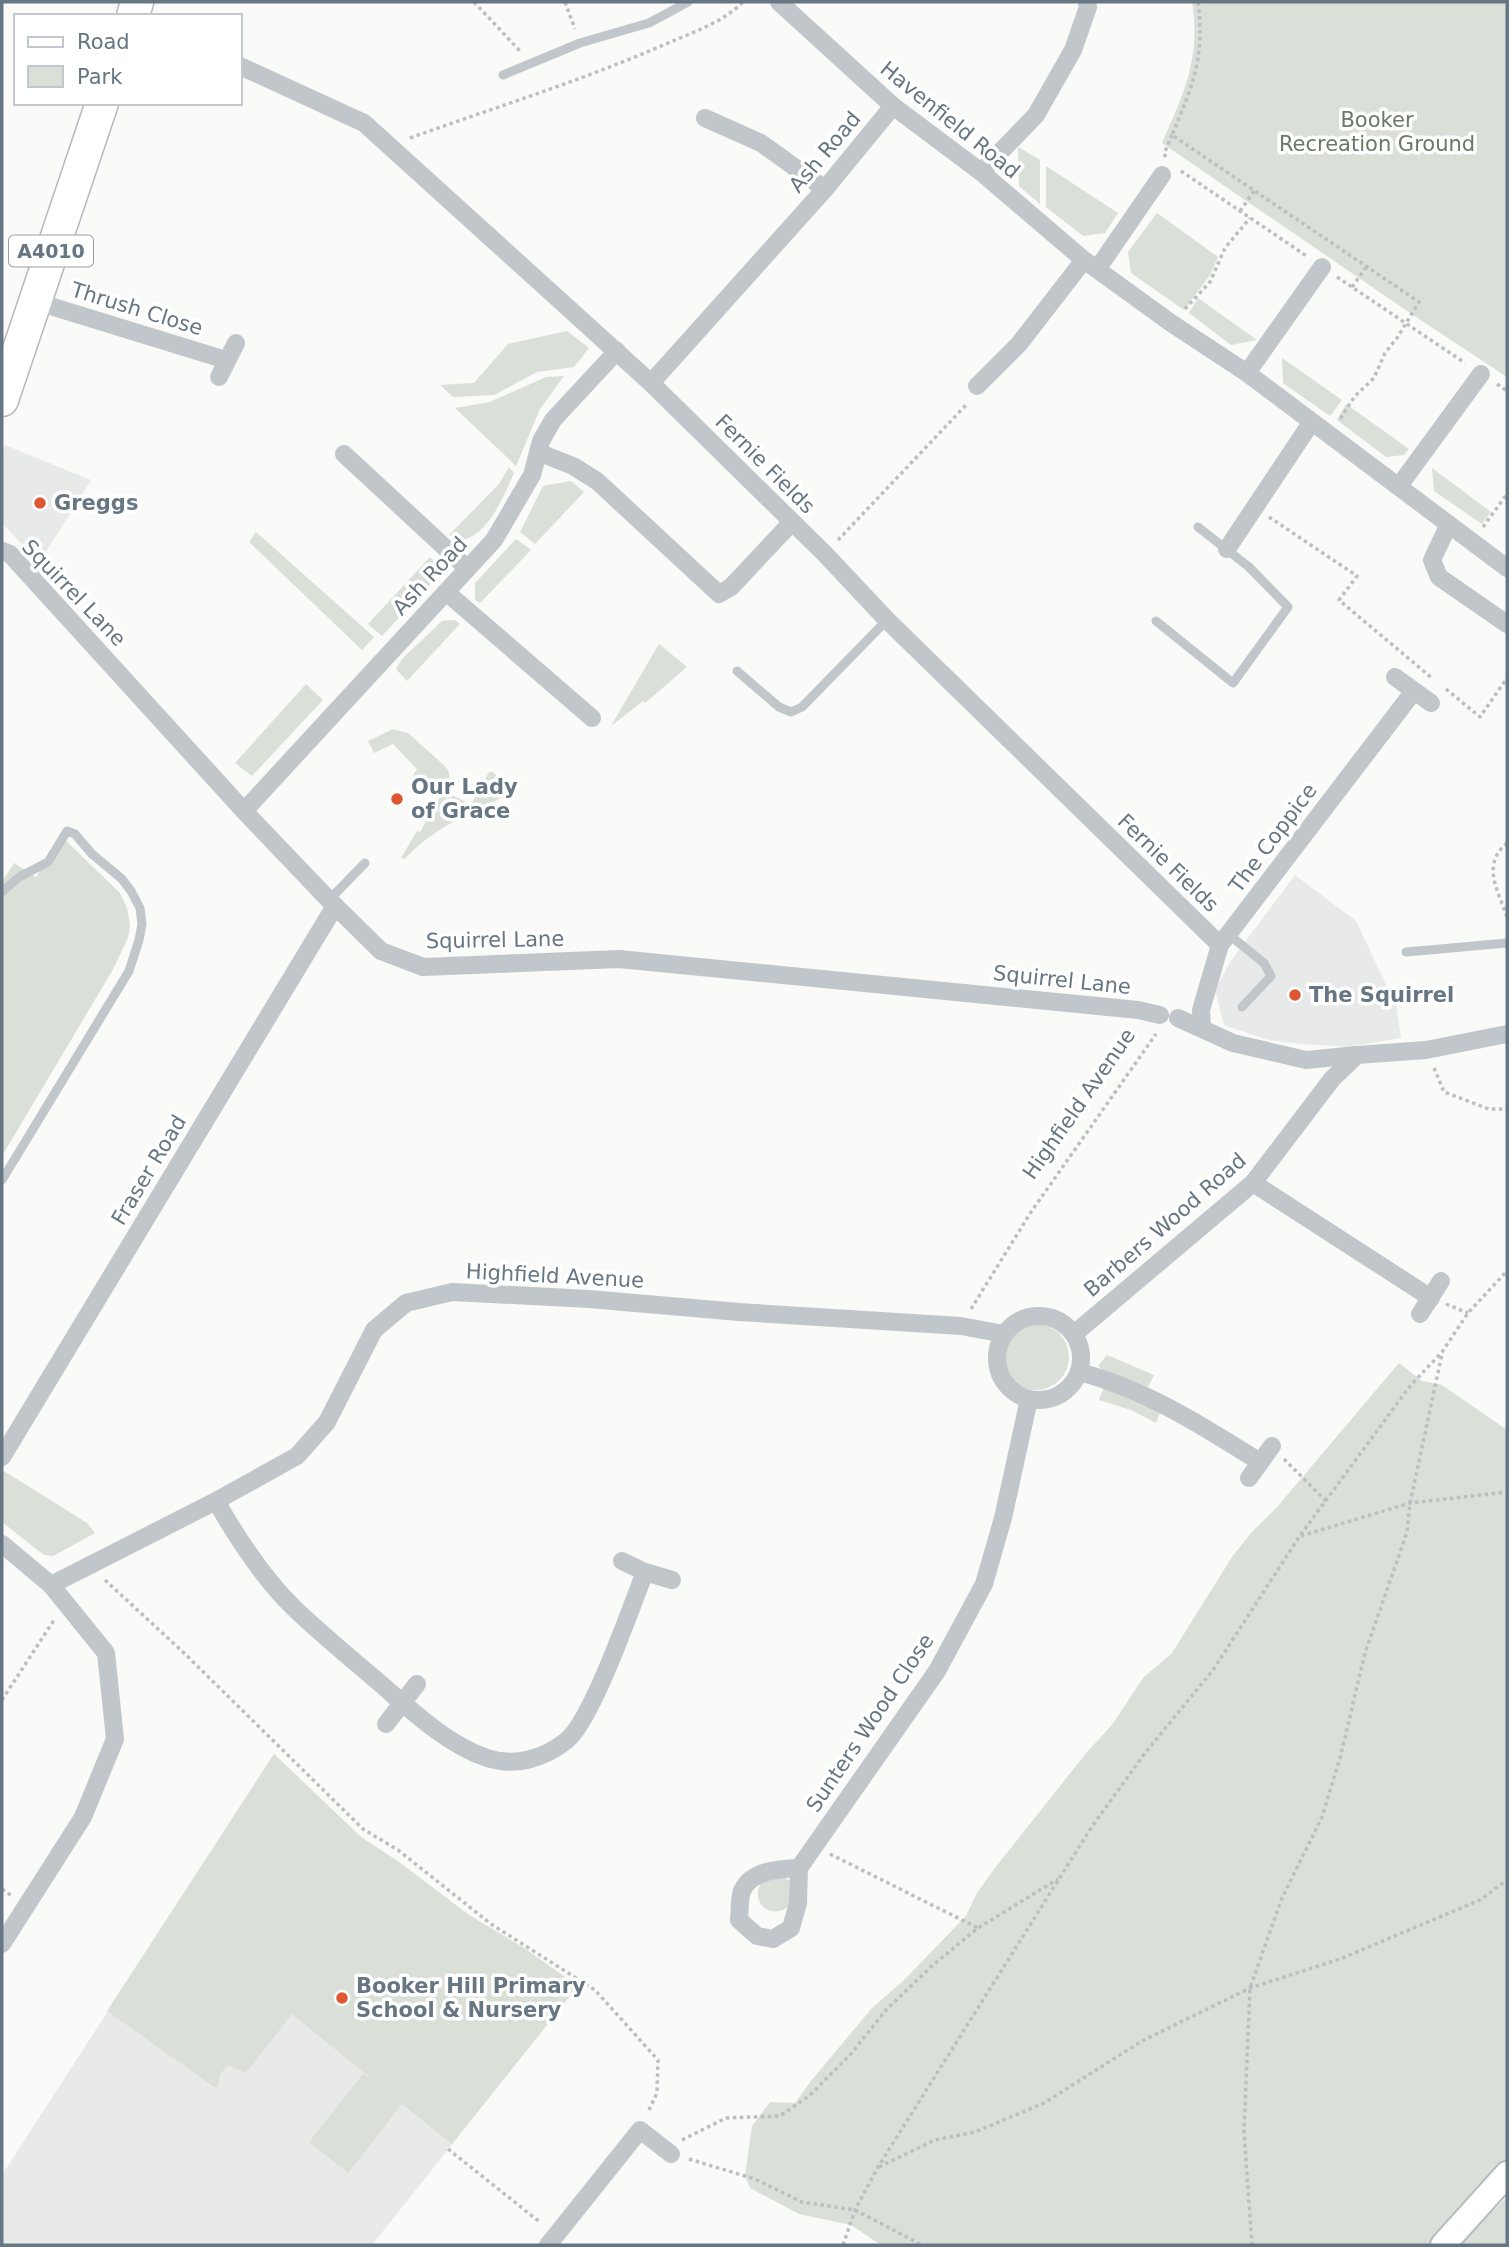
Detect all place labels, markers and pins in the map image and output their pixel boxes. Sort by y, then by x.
place label: Greggs [54,491,138,515]
marker: Greggs [32,495,48,511]
place label: Our Lady of Grace [411,775,518,823]
marker: Our Lady of Grace [389,791,405,807]
place label: The Squirrel [1309,983,1454,1007]
marker: The Squirrel [1287,987,1303,1003]
place label: Booker Hill Primary School & Nursery [356,1974,586,2022]
marker: Booker Hill Primary School & Nursery [334,1990,350,2006]

